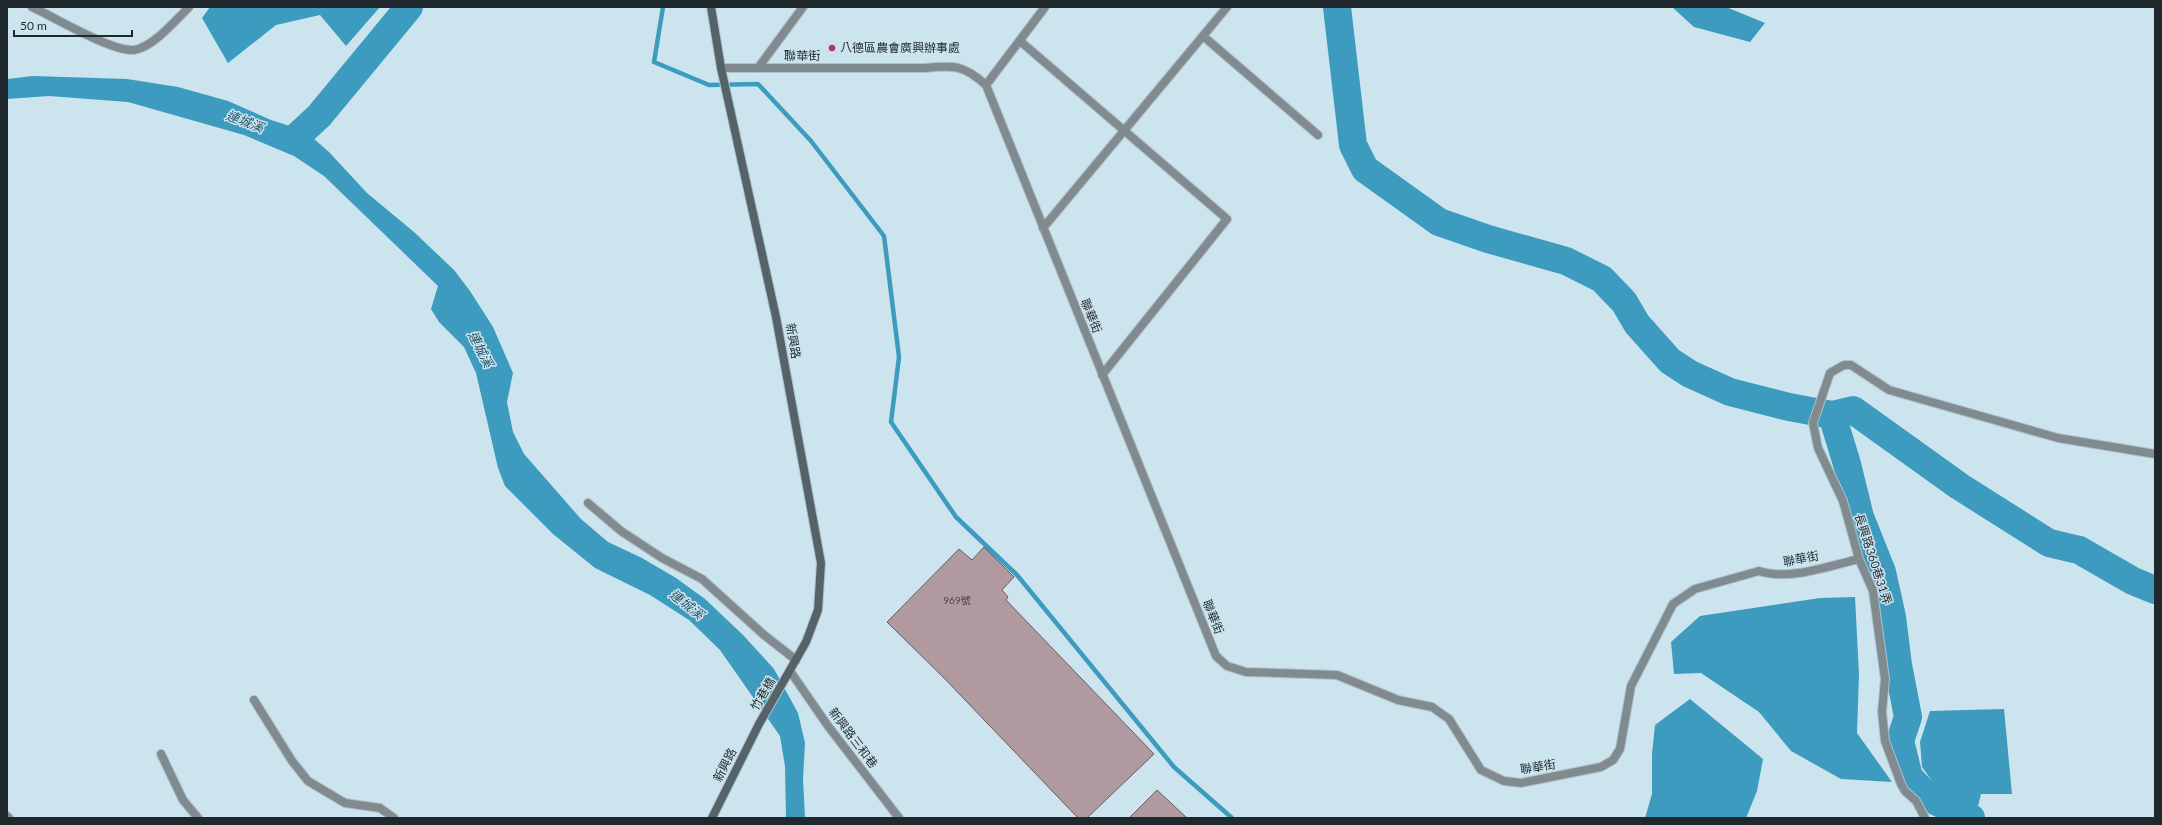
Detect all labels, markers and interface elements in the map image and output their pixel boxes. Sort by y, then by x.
scale bar [14,12,132,38]
text: 50 m [20,18,47,33]
place label: 八德區農會廣興辦事處 [840,40,960,55]
marker: 八德區農會廣興辦事處 [827,43,837,53]
street label: 聯華街 [784,48,820,63]
water label: 連城溪 [224,107,268,136]
street label: 聯華街 [1078,296,1105,335]
street label: 新興路 [783,322,804,360]
water label: 連城溪 [465,328,498,372]
street label: 長興路360巷31弄 [1852,511,1895,606]
street label: 聯華街 [1782,548,1820,569]
water label: 連城溪 [667,586,709,624]
house number: 969號 [943,594,971,606]
street label: 聯華街 [1200,597,1227,636]
street label: 竹巷橋 [747,674,778,713]
street label: 新興路三和巷 [826,704,881,771]
street label: 新興路 [710,745,739,784]
street label: 聯華街 [1519,756,1557,777]

